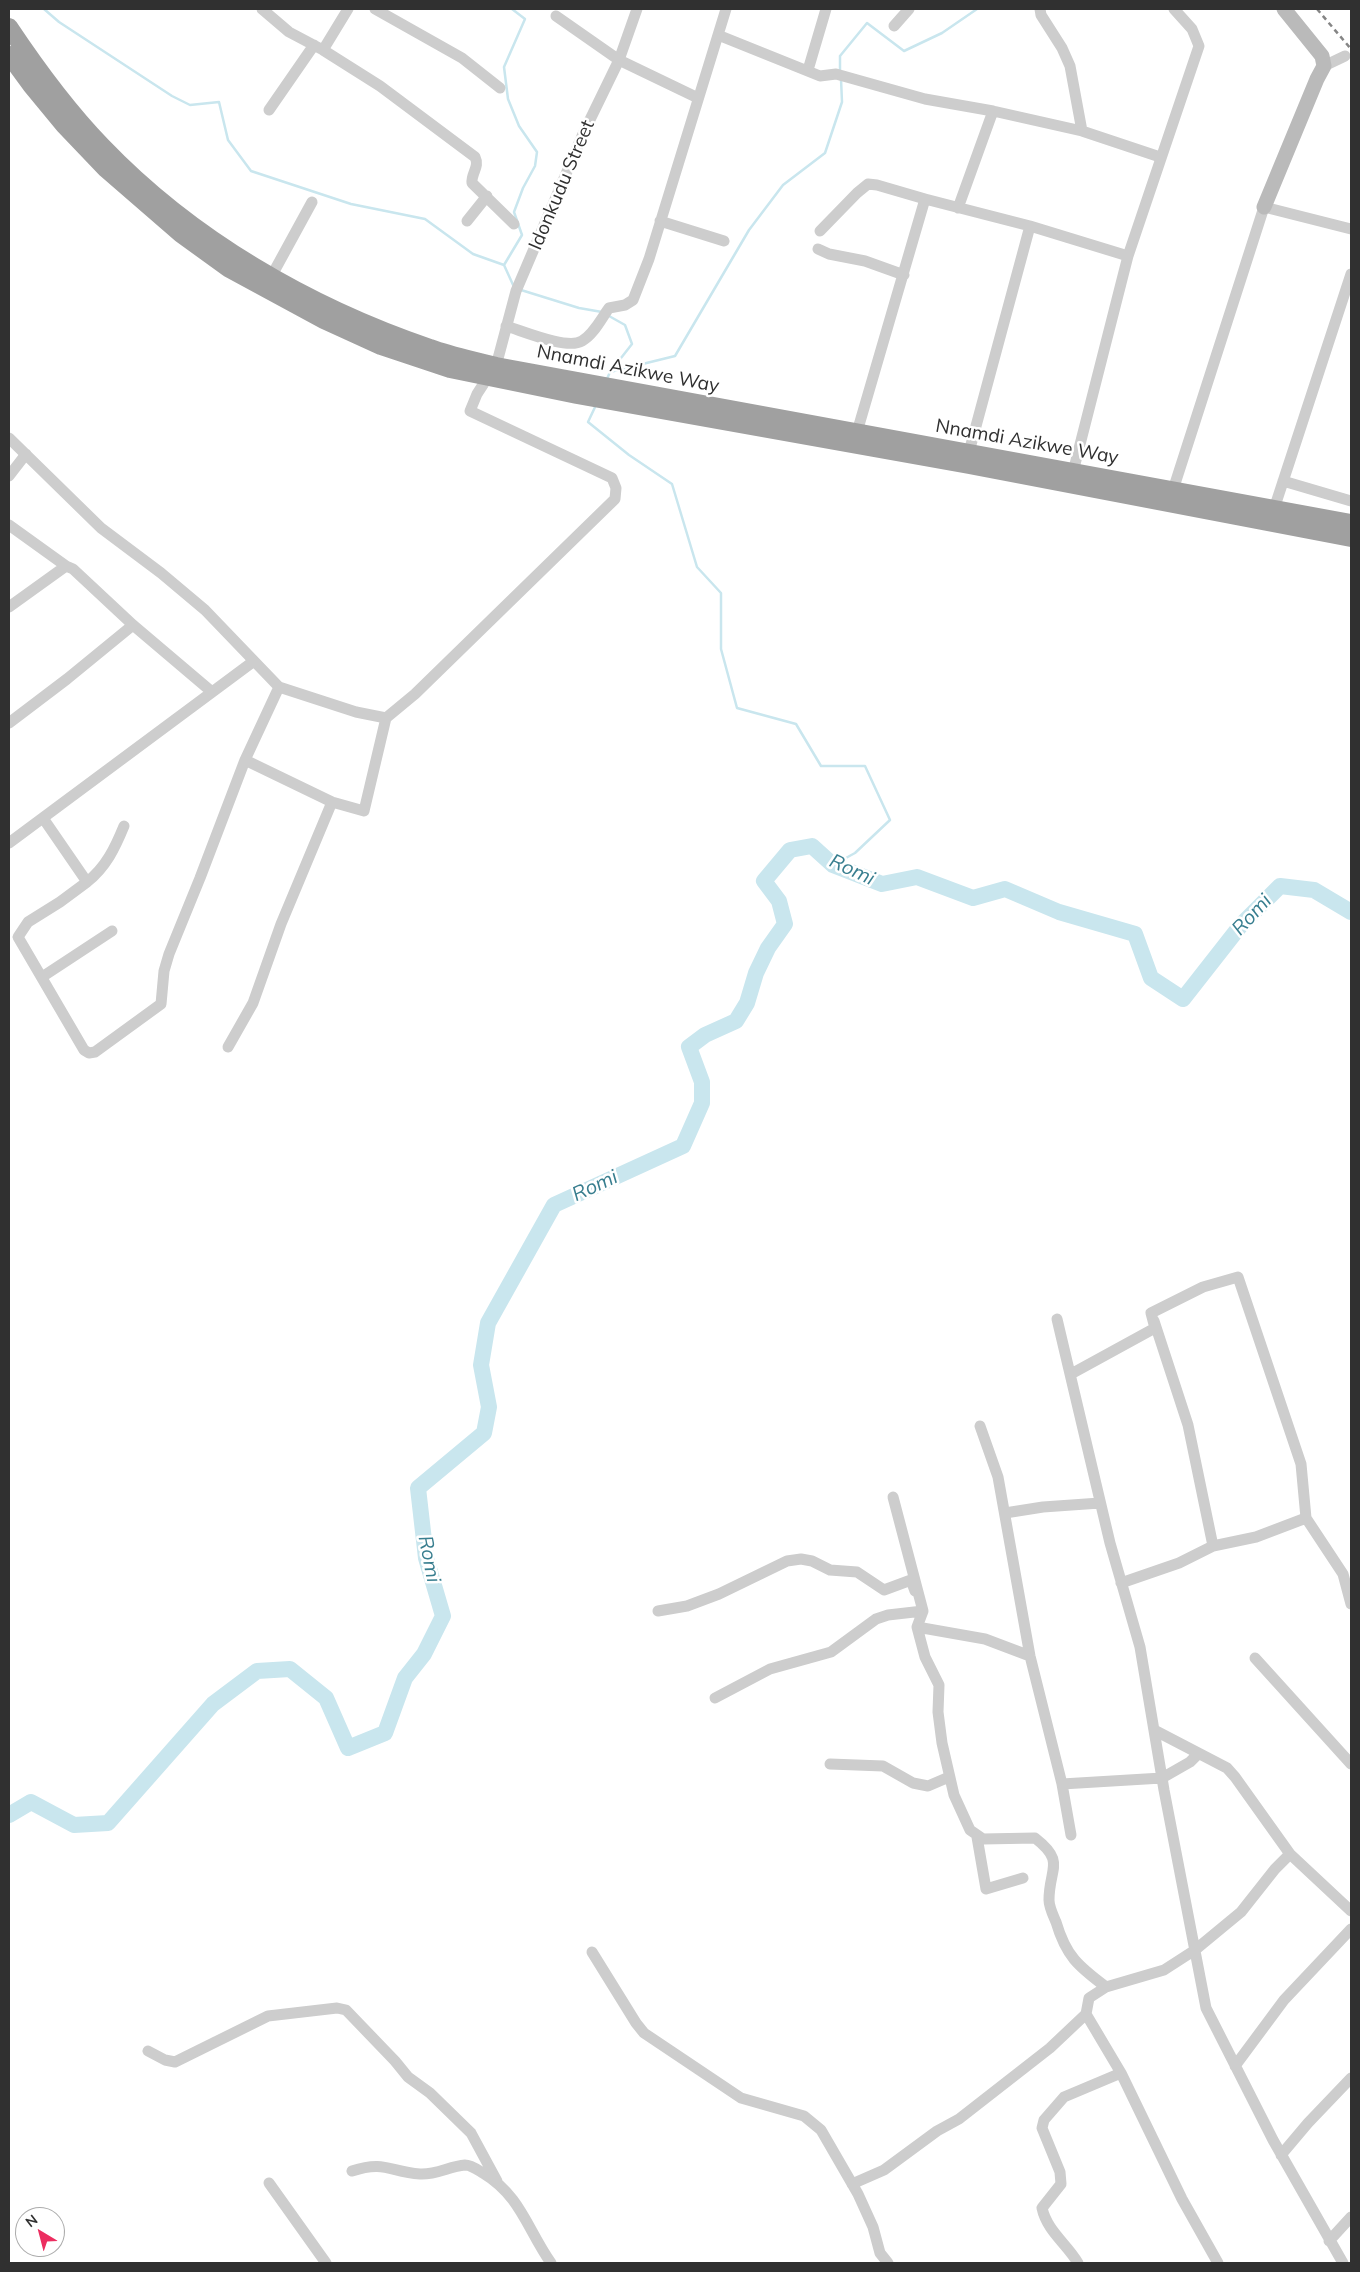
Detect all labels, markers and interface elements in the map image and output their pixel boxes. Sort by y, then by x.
street label: Idonkudu Street [524,117,600,253]
street label: Nnamdi Azikwe Way [535,340,721,398]
street label: Nnamdi Azikwe Way [934,415,1120,469]
water label: Romi [825,849,879,891]
water label: Romi [1227,890,1277,940]
water label: Romi [568,1165,622,1207]
water label: Romi [413,1533,445,1585]
north arrow [15,2207,65,2257]
text: N [22,2210,41,2231]

